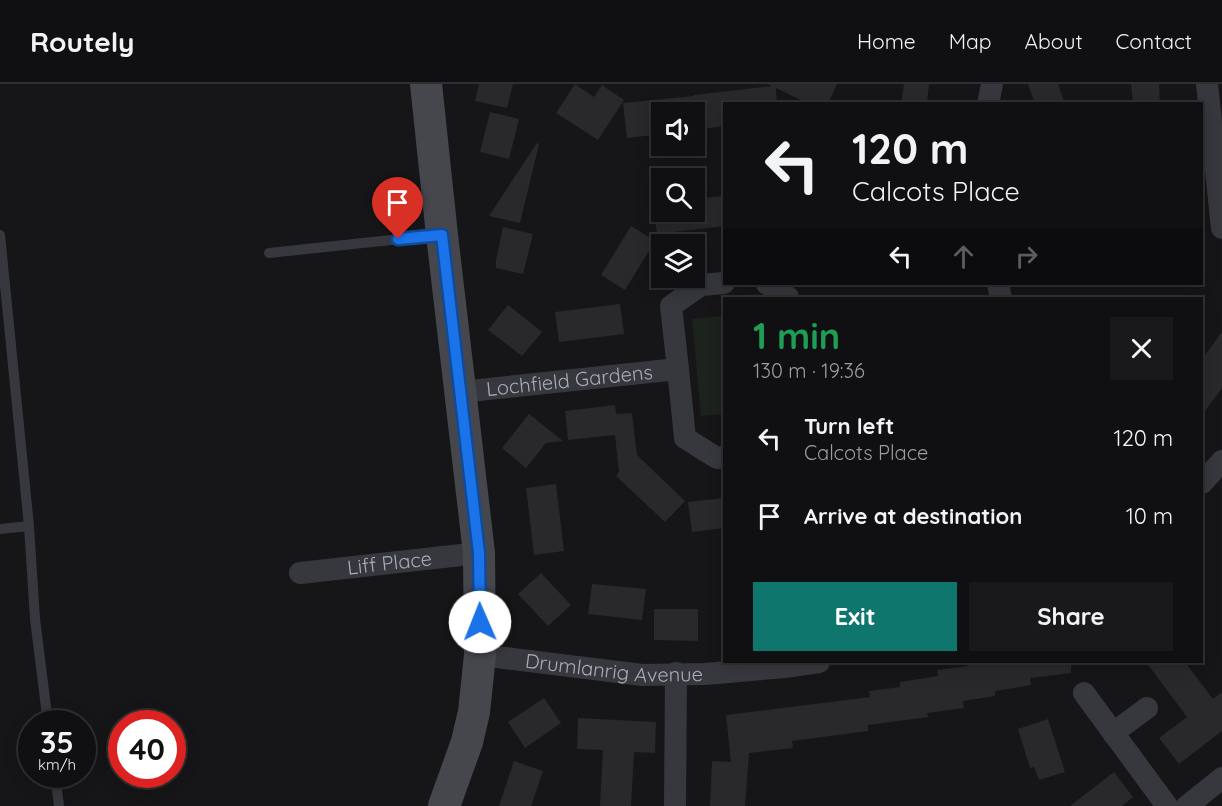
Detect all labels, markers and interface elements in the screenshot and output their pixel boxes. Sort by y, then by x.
text: Routely [30,24,134,59]
text: Home [857,28,916,54]
text: Map [949,28,992,54]
text: About [1025,28,1083,54]
text: Contact [1116,28,1192,54]
map controls [651,102,705,288]
button: sound [651,102,705,156]
text: 120 m [852,122,969,175]
icon: left [753,126,831,204]
button: search [651,168,705,222]
text: Calcots Place [852,174,1020,208]
pin [372,177,423,239]
icon: arrive [381,186,414,219]
button: layers [651,234,705,288]
icon: left [884,240,917,273]
icon: ahead [947,240,980,273]
icon: right [1010,240,1043,273]
text: 1 min [753,313,840,358]
button: close [1110,317,1173,380]
text: 130 m · 19:36 [753,358,865,383]
street label: Lochfield Gardens [485,359,654,401]
text: Turn left [804,412,894,440]
icon: left [753,422,786,455]
text: 120 m [1114,424,1173,452]
text: Calcots Place [804,440,928,465]
icon: arrive [753,500,786,533]
text: Arrive at destination [804,502,1022,530]
text: 10 m [1126,502,1173,530]
street label: Liff Place [346,545,433,580]
button: Exit [753,582,957,651]
button: Share [969,582,1173,651]
position arrow [448,590,512,654]
street label: Drumlanrig Avenue [524,648,703,688]
speed limit sign: 40 [108,710,186,788]
text: 35 [40,723,74,761]
text: km/h [38,755,76,774]

